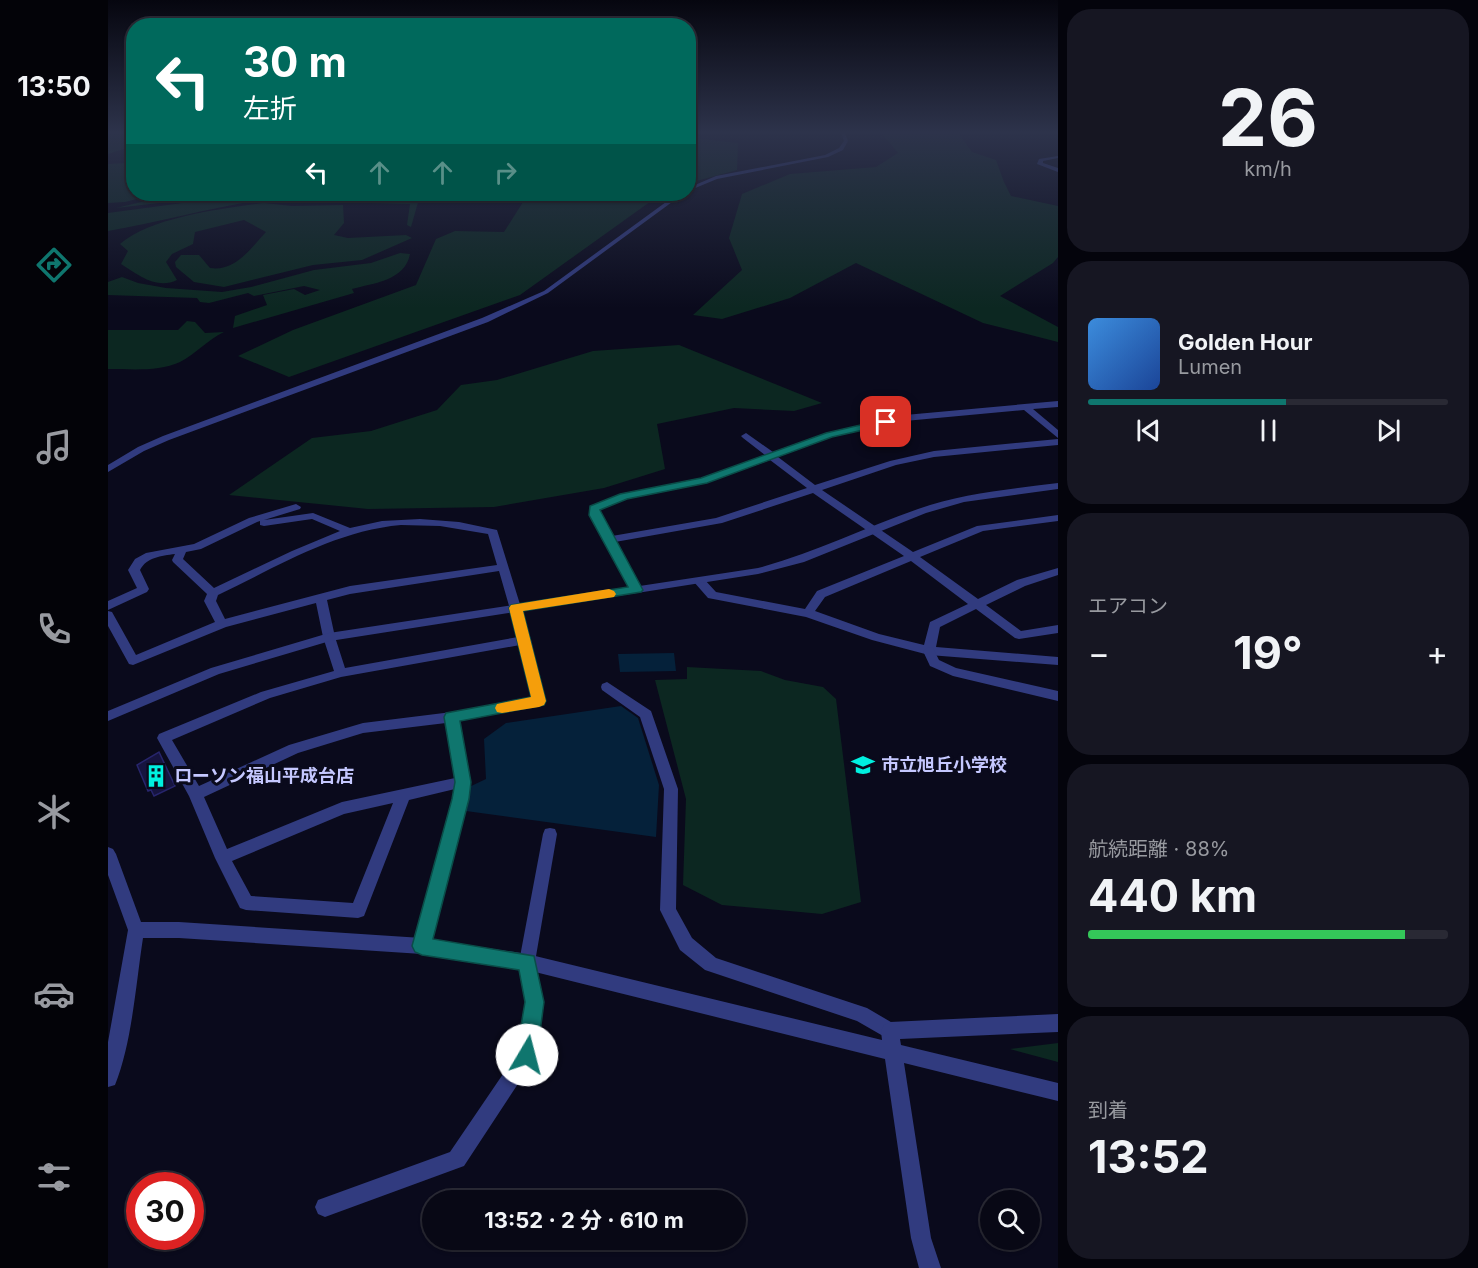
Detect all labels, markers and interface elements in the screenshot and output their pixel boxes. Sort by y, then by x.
text: 30 m [243,36,347,87]
icon: left [144,42,222,120]
text: 13:50 [17,70,91,103]
text: 26 [1218,70,1318,165]
text: 左折 [243,92,297,125]
icon: left [300,156,333,189]
icon: ahead [363,156,396,189]
icon: ahead [426,156,459,189]
icon: right [489,156,522,189]
text: km/h [1244,157,1292,181]
icon: directions [33,244,75,286]
text: Golden Hour [1178,329,1312,355]
text: Lumen [1178,355,1242,379]
pin [860,396,911,447]
icon: arrive [869,405,902,438]
icon: previous [1132,414,1165,447]
icon: pause [1252,414,1285,447]
icon: next [1372,414,1405,447]
icon: music [33,426,75,468]
text: エアコン [1088,594,1168,618]
icon: phone [33,608,75,650]
text: 19° [1233,625,1303,680]
text: − [1088,633,1110,673]
text: + [1426,633,1448,673]
school or university icon: 市立旭丘小学校 [850,752,876,778]
place label: 市立旭丘小学校 [881,754,1007,775]
building icon: ローソン福山平成台店 [143,763,169,789]
place label: ローソン福山平成台店 [174,765,354,786]
icon: climate [33,791,75,833]
text: 航続距離 · 88% [1088,837,1229,861]
text: 440 km [1088,868,1257,923]
icon: car [33,973,75,1015]
position arrow [495,1023,559,1087]
text: 到着 [1088,1098,1128,1122]
text: 13:52 [1088,1129,1209,1184]
icon: filters [33,1156,75,1198]
speed limit sign: 30 [126,1172,204,1250]
map controls [980,1190,1040,1250]
button: search [980,1190,1040,1250]
text: 13:52 · 2 分 · 610 m [484,1207,684,1233]

